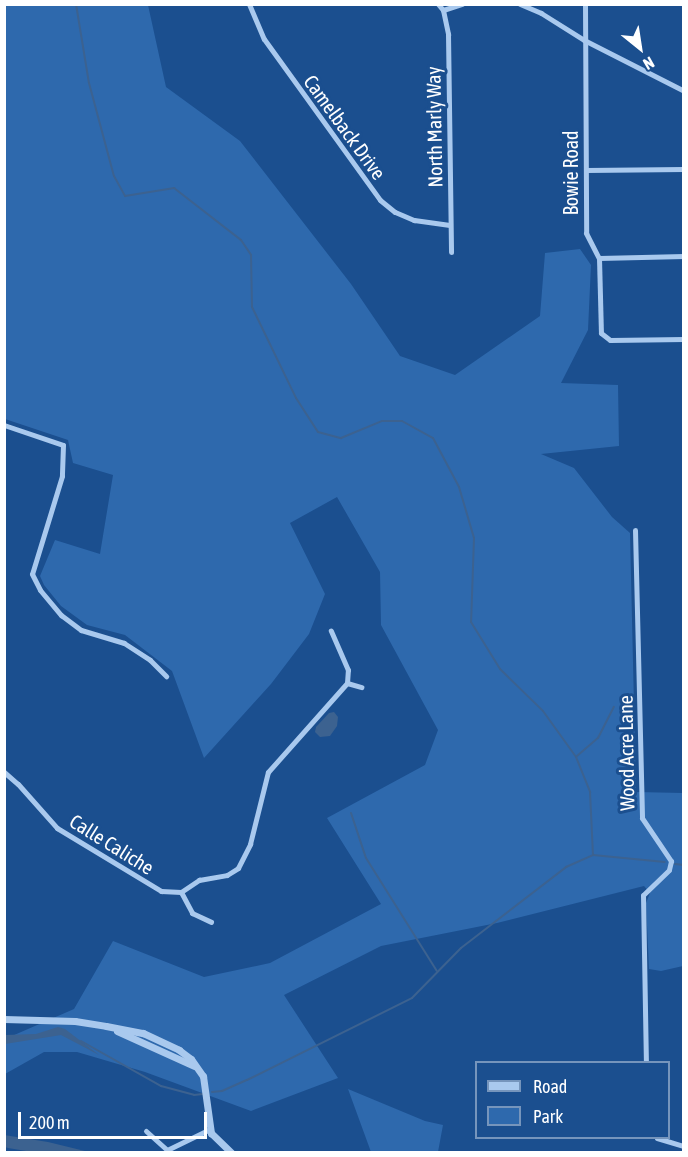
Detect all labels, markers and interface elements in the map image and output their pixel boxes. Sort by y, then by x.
north arrow [610,18,670,78]
text: N [640,53,658,74]
street label: North Marly Way [421,66,447,188]
street label: Camelback Drive [299,70,391,184]
street label: Bowie Road [558,130,582,216]
street label: Wood Acre Lane [613,695,639,811]
street label: Calle Caliche [65,809,159,879]
legend [475,1061,670,1139]
text: Road [533,1076,567,1097]
scale bar [21,1100,210,1138]
text: Park [533,1106,563,1127]
text: 200 m [29,1112,70,1133]

